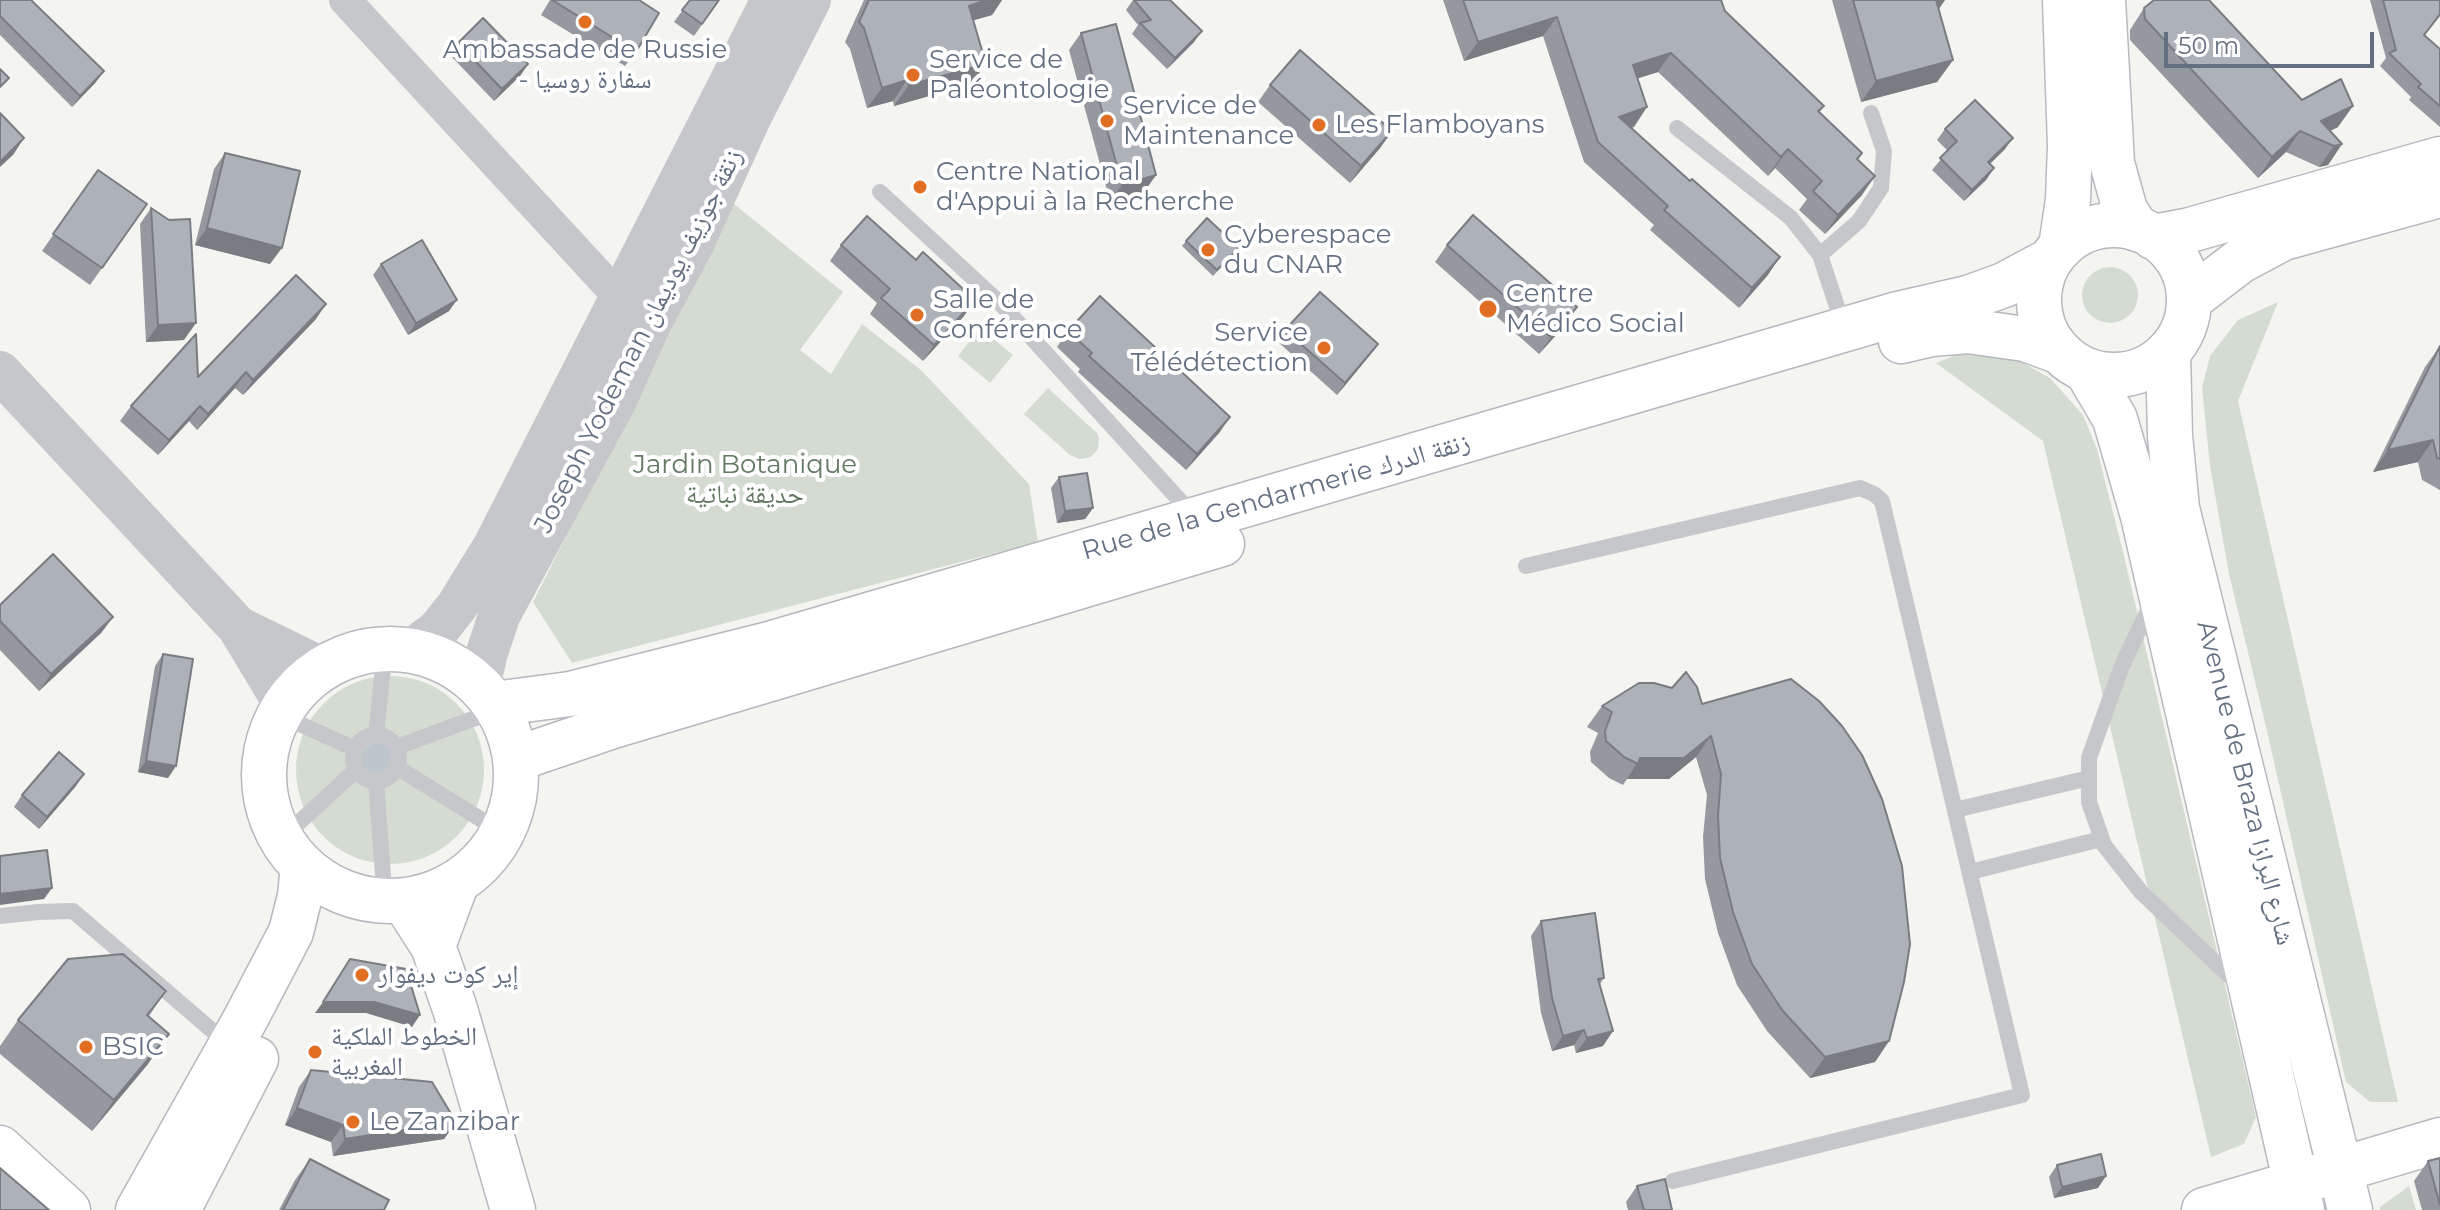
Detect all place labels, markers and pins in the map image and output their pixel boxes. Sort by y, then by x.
marker: Ambassade de Russie - سفارة روسيا [576,13,594,31]
place label: Ambassade de Russie - سفارة روسيا [443,34,727,96]
place label: Service de Paléontologie [929,44,1109,106]
marker: Service de Paléontologie [904,66,922,84]
place label: Service de Maintenance [1123,90,1294,152]
place label: Les Flamboyans [1335,109,1544,141]
marker: Service de Maintenance [1098,112,1116,130]
marker: Les Flamboyans [1310,116,1328,134]
place label: Centre National d'Appui à la Recherche [936,156,1234,218]
marker: Centre National d'Appui à la Recherche [911,178,929,196]
place label: Cyberespace du CNAR [1224,219,1391,280]
marker: Cyberespace du CNAR [1199,241,1217,259]
place label: Centre Médico Social [1506,278,1685,340]
place label: Salle de Conférence [933,284,1082,346]
marker: Centre Médico Social [1477,298,1499,320]
marker: Salle de Conférence [908,306,926,324]
place label: Service Télédétection [1131,317,1308,378]
marker: Service Télédétection [1315,339,1333,357]
place label: إير كوت ديفوار [378,959,518,991]
marker: إير كوت ديفوار [353,966,371,984]
place label: الخطوط الملكية المغربية [331,1021,477,1082]
place label: BSIC [102,1031,164,1063]
marker: BSIC [77,1038,95,1056]
marker: الخطوط الملكية المغربية [306,1043,324,1061]
place label: Le Zanzibar [369,1106,520,1138]
marker: Le Zanzibar [344,1113,362,1131]

